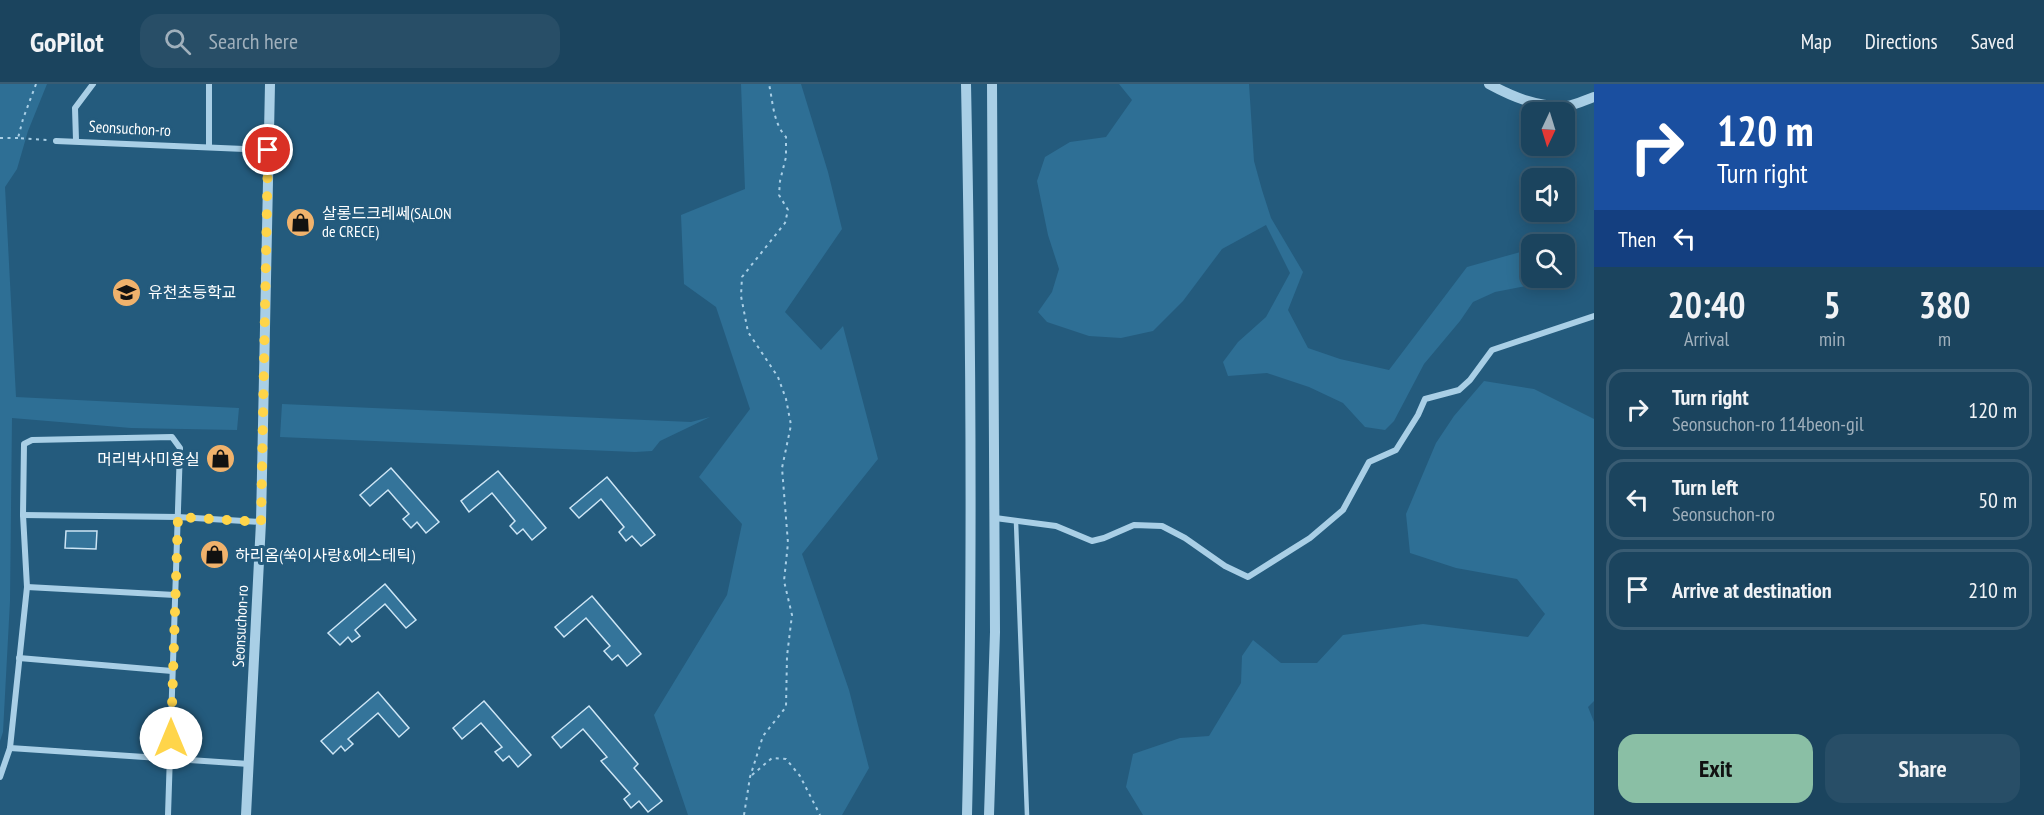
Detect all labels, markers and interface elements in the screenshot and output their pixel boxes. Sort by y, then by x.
search box [140,14,560,68]
text: GoPilot [30,23,104,60]
icon: search [161,25,194,58]
text: Search here [209,27,298,55]
text: Map [1801,28,1832,55]
text: Directions [1865,28,1938,55]
text: Saved [1971,28,2014,55]
north arrow [1521,102,1575,156]
map controls [1521,102,1575,288]
text: 120 m [1717,103,1814,158]
icon: right [1618,108,1696,186]
street label: Seonsuchon-ro [88,116,172,140]
pin [242,124,293,175]
icon: arrive [251,133,284,166]
text: Turn right [1717,156,1808,190]
button: sound [1521,168,1575,222]
place label: 살롱드크레쎄(SALON de CRECE) [322,203,452,241]
shop icon: 살롱드크레쎄(SALON de CRECE) [285,206,317,238]
icon: left [1668,222,1701,255]
text: Then [1618,225,1656,253]
button: search [1521,234,1575,288]
school or university icon: 유천초등학교 [111,276,143,308]
text: 20:40 [1668,281,1745,328]
text: 5 [1823,281,1841,328]
text: 380 [1919,281,1970,328]
place label: 유천초등학교 [148,282,236,302]
text: Arrival [1684,326,1729,352]
text: min [1819,326,1845,352]
text: m [1938,326,1951,352]
text: Turn right [1672,383,1749,411]
icon: right [1621,393,1654,426]
text: 120 m [1968,396,2017,424]
text: Seonsuchon-ro 114beon-gil [1672,411,1864,437]
shop icon: 머리박사미용실 [205,443,237,475]
place label: 머리박사미용실 [97,449,200,469]
text: Turn left [1672,473,1738,501]
icon: left [1621,483,1654,516]
text: 50 m [1978,486,2017,514]
text: Seonsuchon-ro [1672,501,1775,527]
shop icon: 하리옴(쑥이사랑&에스테틱) [198,539,230,571]
place label: 하리옴(쑥이사랑&에스테틱) [235,545,415,565]
icon: arrive [1621,573,1654,606]
text: Arrive at destination [1672,576,1832,604]
text: 210 m [1968,576,2017,604]
street label: Seonsuchon-ro [228,584,252,668]
position arrow [139,706,203,770]
button: Exit [1618,734,1813,803]
button: Share [1825,734,2020,803]

